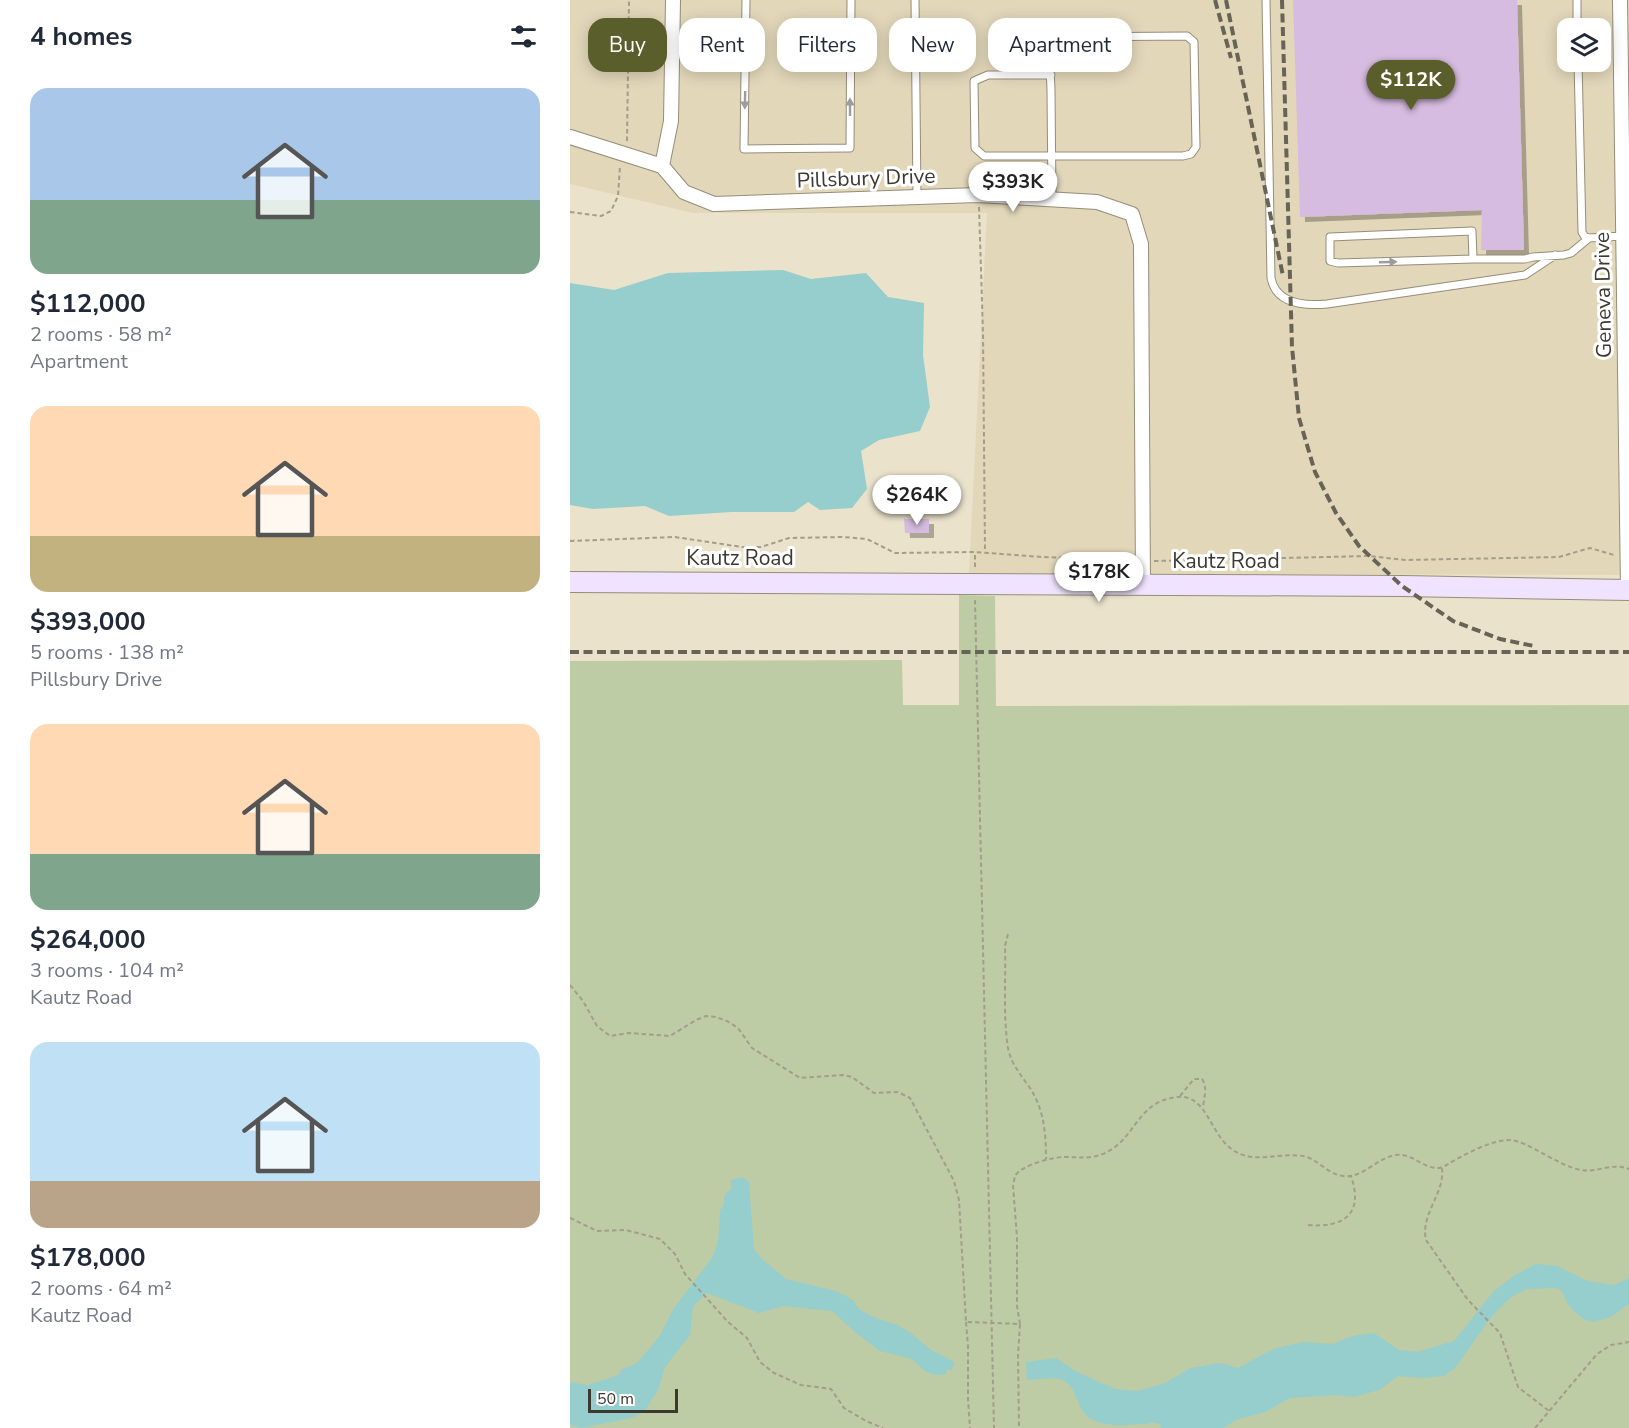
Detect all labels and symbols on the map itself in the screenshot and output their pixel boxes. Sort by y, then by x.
pin: $112K [1369,60,1453,111]
one-way arrow [740,91,750,110]
one-way arrow [845,98,855,117]
street label: Pillsbury Drive [796,162,936,194]
pin: $393K [971,162,1055,213]
street label: Geneva Drive [1588,232,1618,358]
one-way arrow [1379,257,1398,266]
pin: $264K [875,475,959,526]
street label: Kautz Road [686,544,794,572]
street label: Kautz Road [1172,547,1280,575]
pin: $178K [1057,552,1141,603]
scale bar [588,1386,678,1414]

